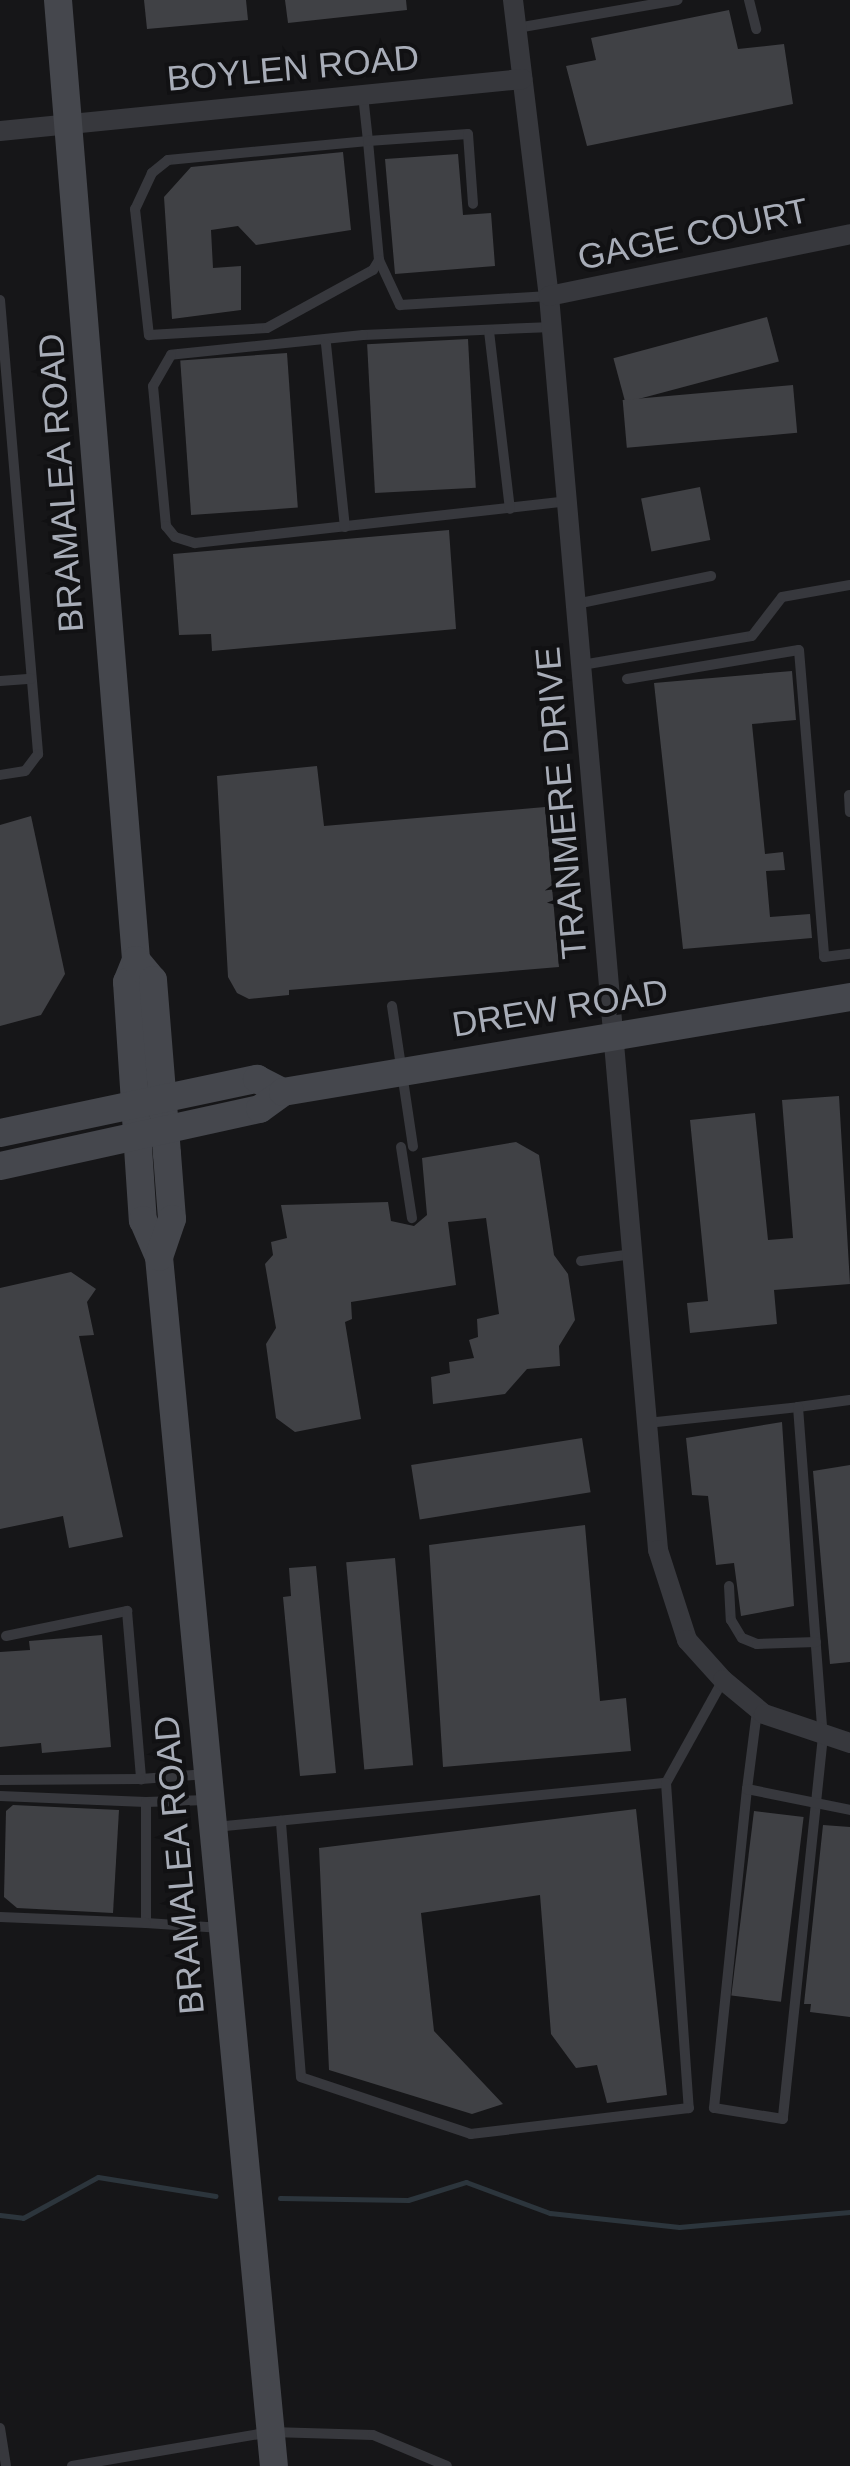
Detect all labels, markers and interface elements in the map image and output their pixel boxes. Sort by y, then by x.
street label: BOYLEN ROAD [165,36,421,100]
street label: GAGE COURT [574,189,812,279]
street label: BRAMALEA ROAD [30,331,92,635]
street label: TRANMERE DRIVE [526,645,596,961]
street label: DREW ROAD [449,970,671,1046]
street label: BRAMALEA ROAD [145,1713,213,2017]

